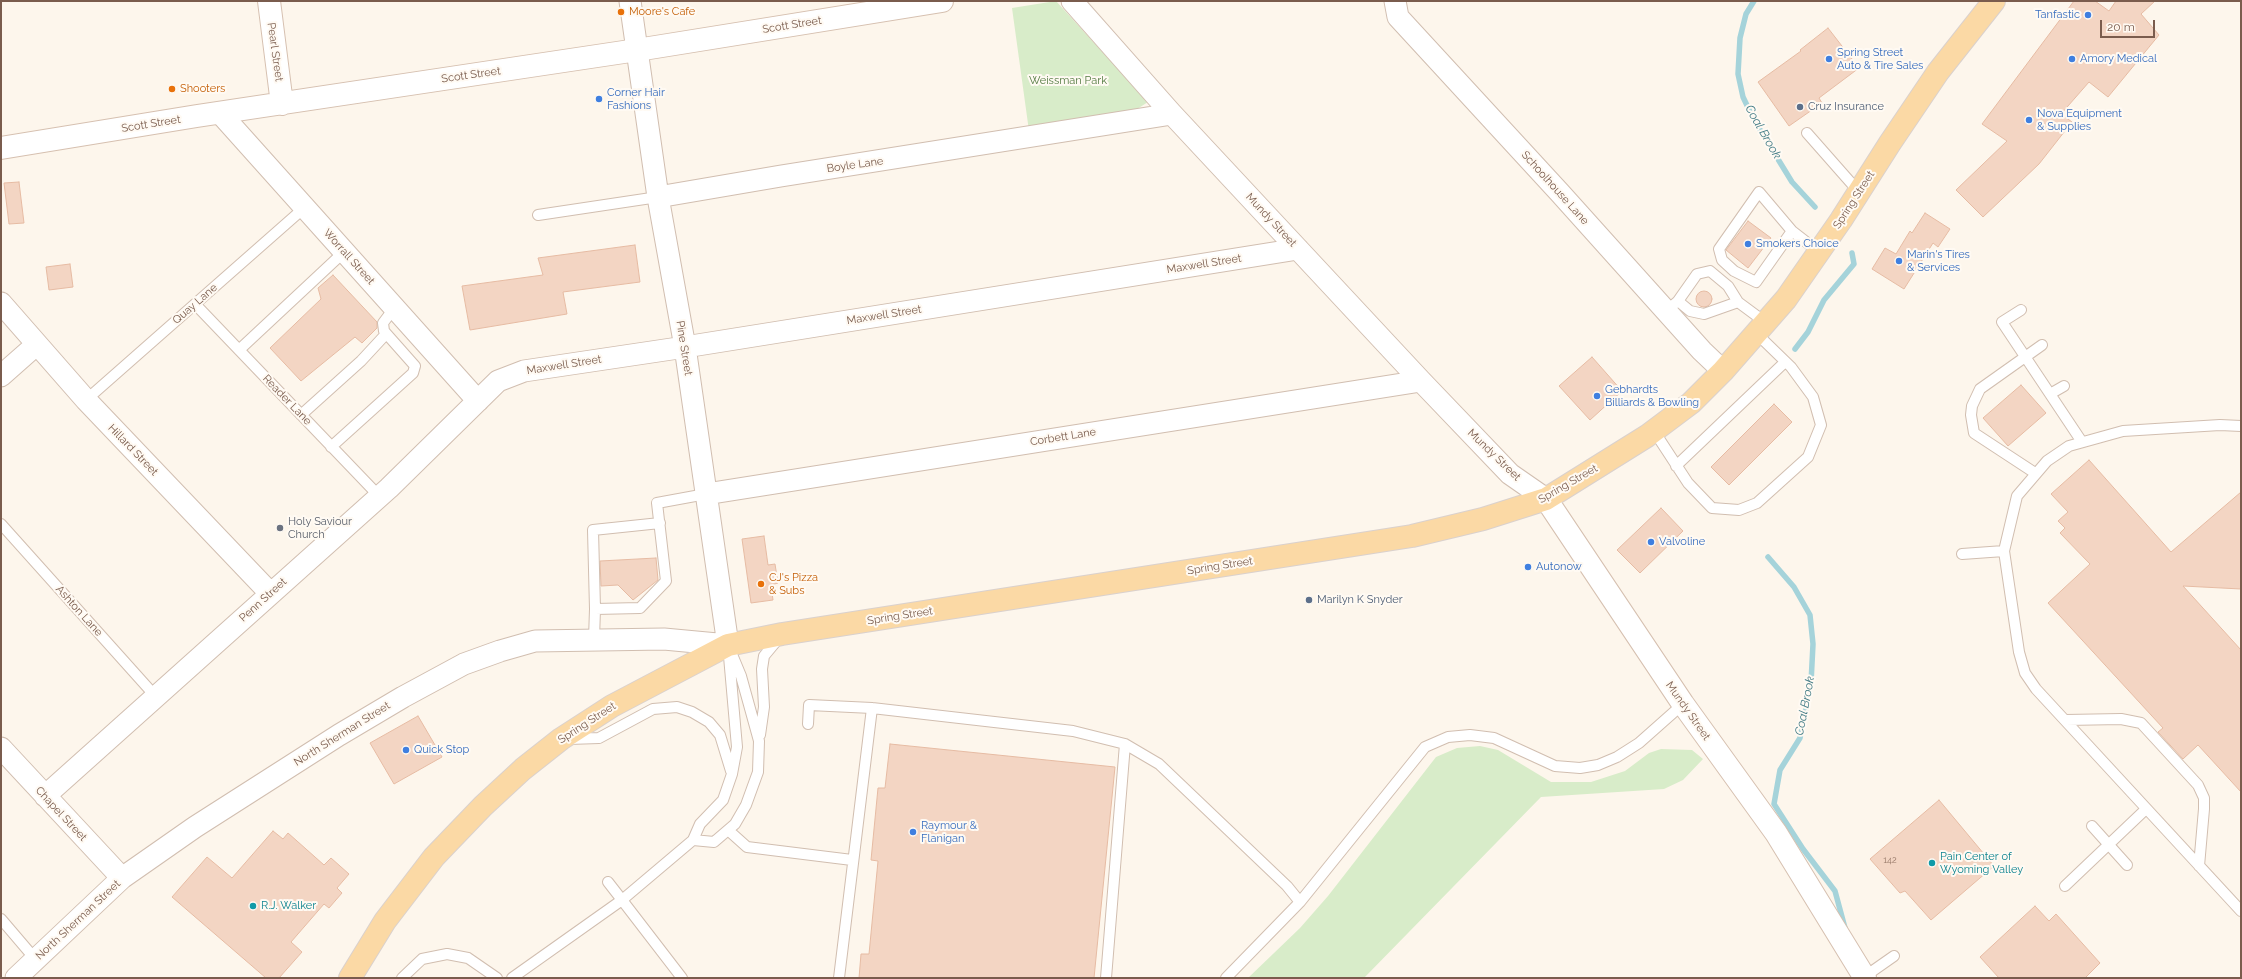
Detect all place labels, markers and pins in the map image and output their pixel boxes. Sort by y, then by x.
place label: Moore's Cafe [629,5,695,19]
marker: Moore's Cafe [616,7,626,17]
place label: Tanfastic [2035,8,2080,22]
marker: Tanfastic [2083,10,2093,20]
place label: Spring Street Auto & Tire Sales [1837,46,1923,72]
place label: Amory Medical [2080,52,2157,66]
marker: Spring Street Auto & Tire Sales [1824,54,1834,64]
marker: Amory Medical [2067,54,2077,64]
place label: Shooters [180,82,225,96]
marker: Shooters [167,84,177,94]
place label: Corner Hair Fashions [607,86,665,112]
marker: Corner Hair Fashions [594,94,604,104]
place label: Cruz Insurance [1808,100,1884,114]
marker: Cruz Insurance [1795,102,1805,112]
place label: Nova Equipment & Supplies [2037,107,2122,133]
marker: Nova Equipment & Supplies [2024,115,2034,125]
place label: Smokers Choice [1756,237,1839,251]
marker: Smokers Choice [1743,239,1753,249]
place label: Marin's Tires & Services [1907,248,1970,274]
marker: Marin's Tires & Services [1894,256,1904,266]
place label: Gebhardts Billiards & Bowling [1605,383,1699,409]
marker: Gebhardts Billiards & Bowling [1592,391,1602,401]
place label: Holy Saviour Church [288,515,352,541]
marker: Holy Saviour Church [275,523,285,533]
place label: Valvoline [1659,535,1705,549]
marker: Valvoline [1646,537,1656,547]
place label: Autonow [1536,560,1582,574]
marker: Autonow [1523,562,1533,572]
place label: CJ's Pizza & Subs [769,571,818,597]
marker: CJ's Pizza & Subs [756,579,766,589]
place label: Marilyn K Snyder [1317,593,1403,607]
marker: Marilyn K Snyder [1304,595,1314,605]
place label: Quick Stop [414,743,469,757]
marker: Quick Stop [401,745,411,755]
place label: Raymour & Flanigan [921,819,977,845]
marker: Raymour & Flanigan [908,827,918,837]
place label: Pain Center of Wyoming Valley [1940,850,2023,876]
marker: Pain Center of Wyoming Valley [1927,858,1937,868]
place label: R.J. Walker [261,899,316,913]
marker: R.J. Walker [248,901,258,911]

